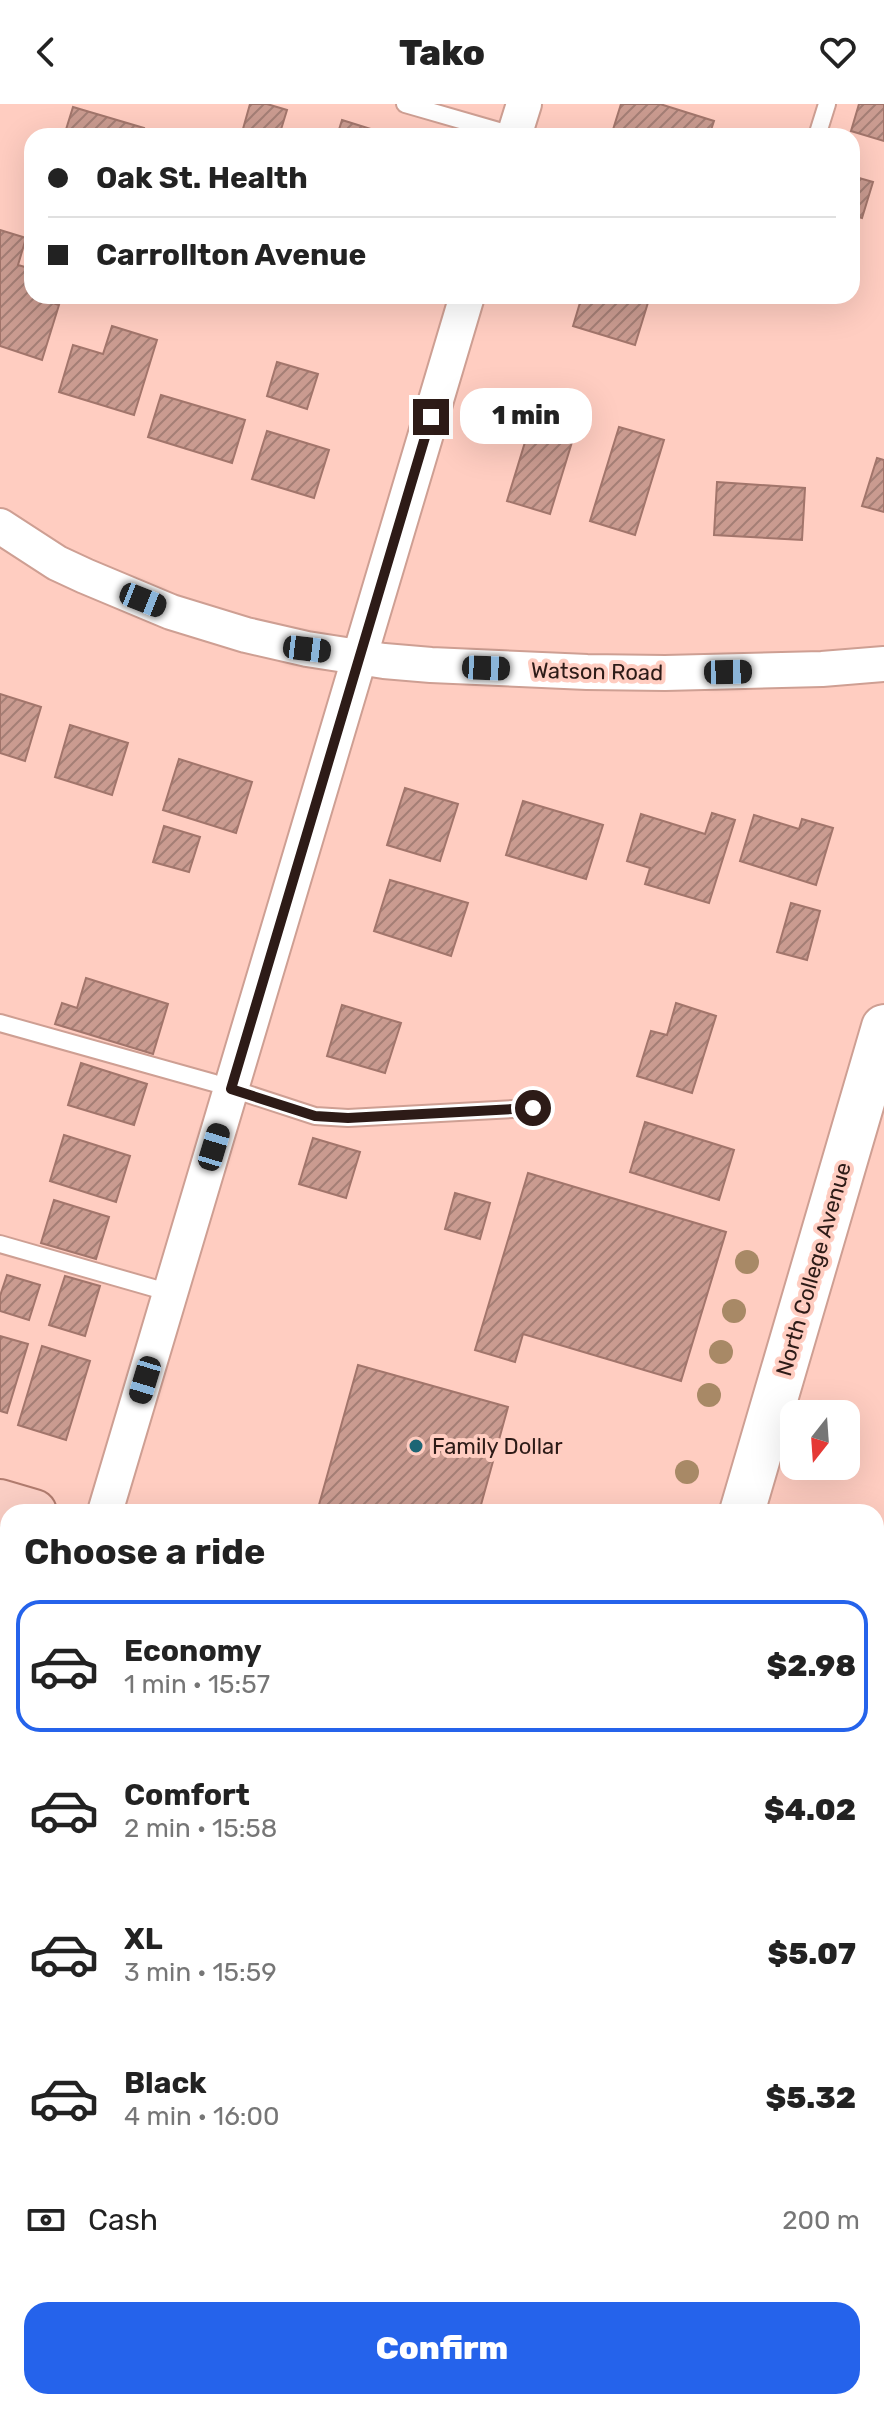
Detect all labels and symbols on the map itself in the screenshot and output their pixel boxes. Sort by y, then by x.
callout: 1 min [459,389,591,445]
route end [413,399,449,435]
car [116,580,170,620]
car [282,634,332,664]
car [462,655,510,681]
street label: Watson Road [531,657,663,686]
car [704,660,752,684]
route start [515,1090,551,1126]
car [196,1121,232,1173]
street label: North College Avenue [770,1159,857,1379]
car [127,1354,163,1406]
north arrow [780,1400,860,1480]
place label: Family Dollar [432,1433,563,1460]
marker: Family Dollar [407,1437,425,1455]

